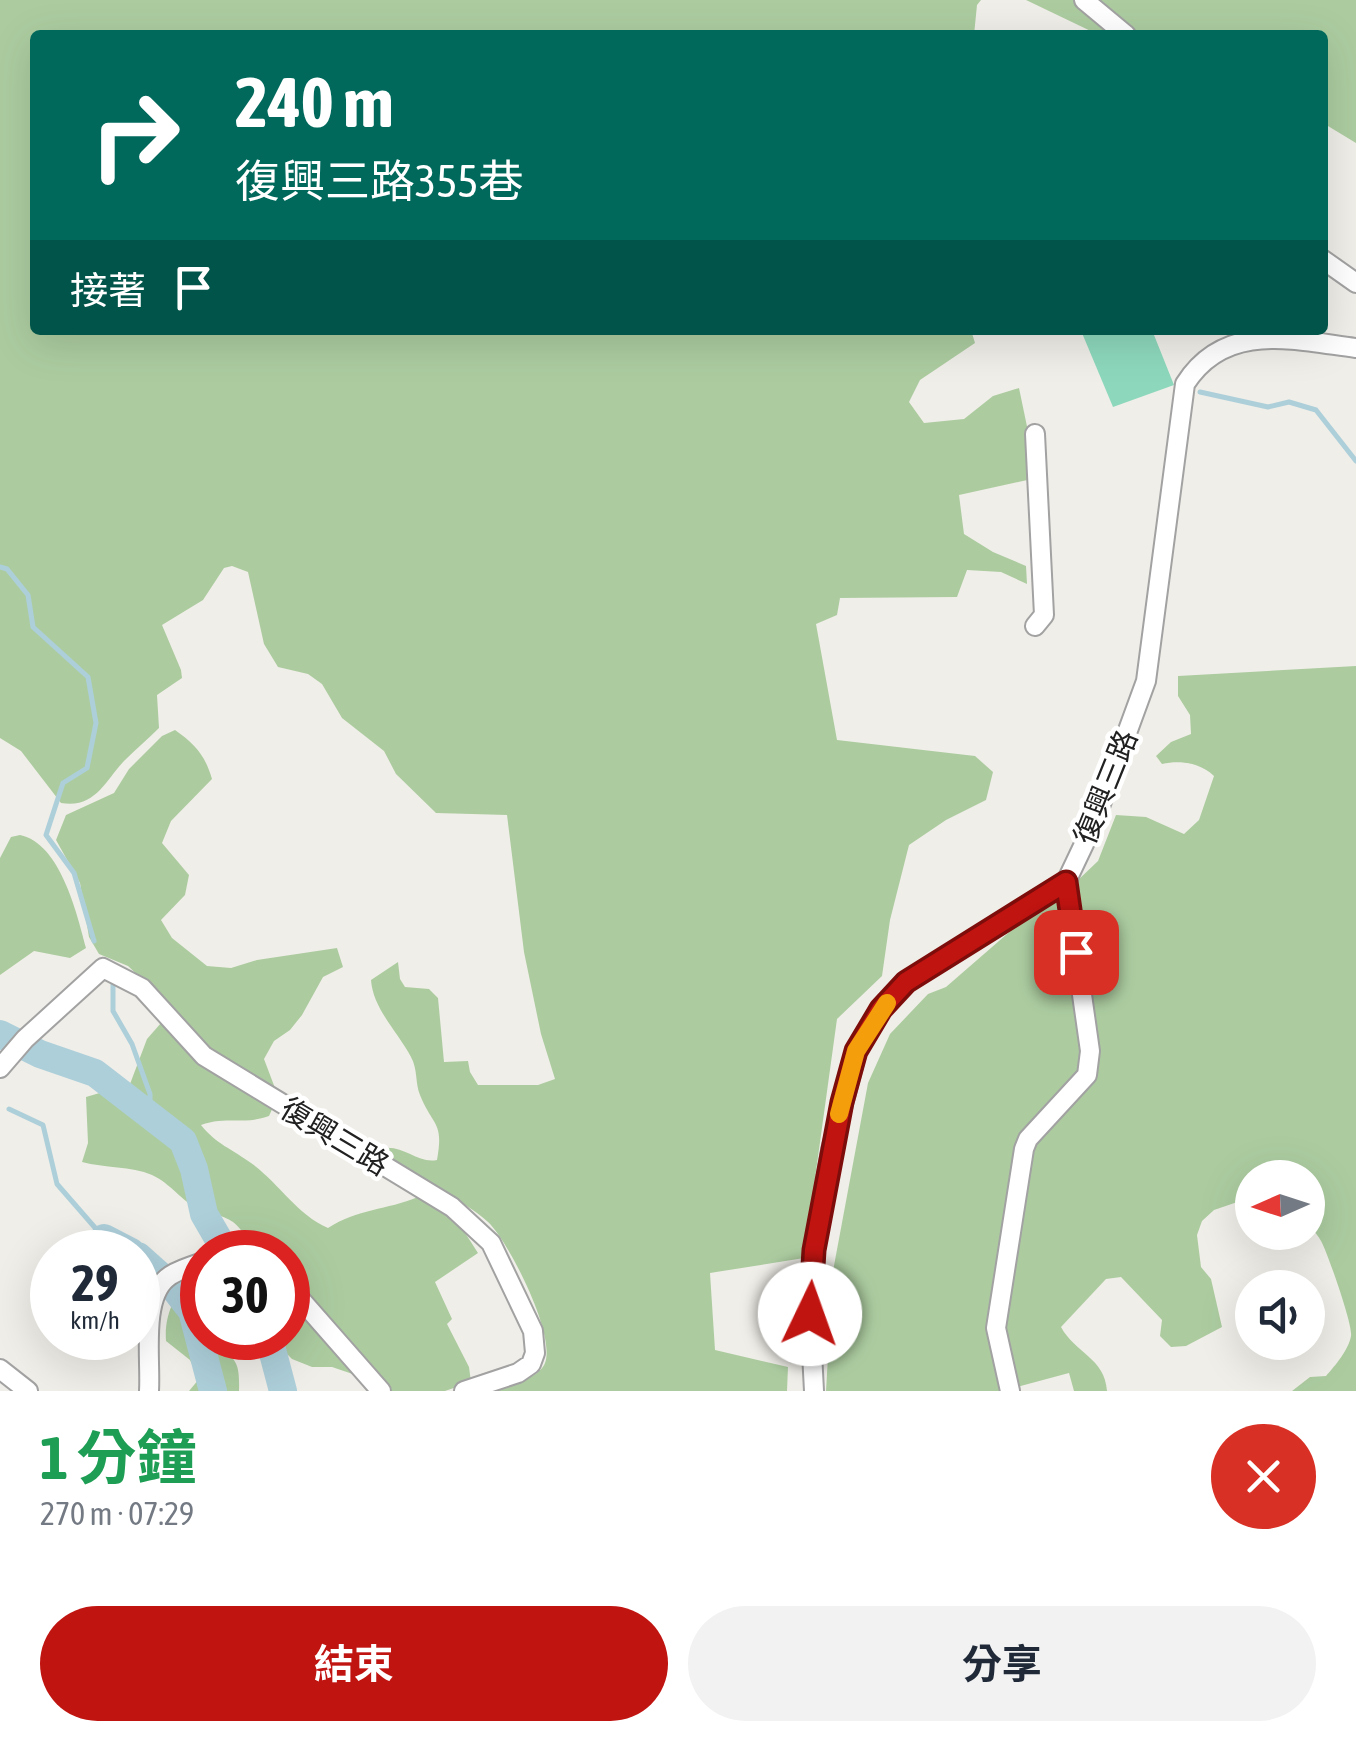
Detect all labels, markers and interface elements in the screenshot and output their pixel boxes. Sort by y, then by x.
text: 240 m [235,62,394,142]
icon: right [70,70,200,200]
text: 復興三路355巷 [235,155,523,207]
icon: arrive [166,260,221,315]
text: 接著 [70,269,146,312]
street label: 復興三路 [1067,725,1143,849]
pin [1034,910,1119,995]
icon: arrive [1049,925,1104,980]
street label: 復興三路 [275,1091,395,1181]
north arrow [1235,1160,1325,1250]
map controls [1235,1160,1325,1360]
speed limit sign: 30 [180,1230,310,1360]
text: 29 [71,1254,118,1312]
position arrow [758,1262,862,1366]
button: sound [1235,1270,1325,1360]
text: km/h [70,1306,120,1334]
text: 1 分鐘 [40,1423,196,1492]
button: close [1211,1424,1316,1529]
text: 270 m · 07:29 [40,1495,194,1532]
button: 結束 [40,1606,668,1721]
button: 分享 [688,1606,1316,1721]

